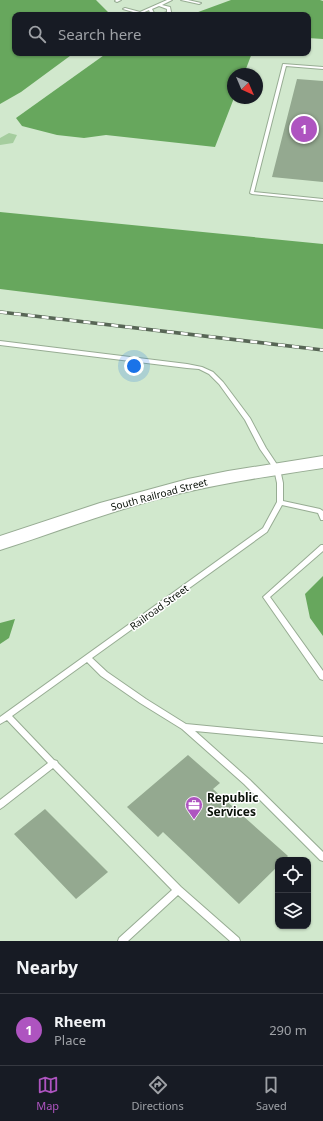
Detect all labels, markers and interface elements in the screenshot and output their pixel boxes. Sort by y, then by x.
search box [12,12,311,56]
icon: search [26,23,48,45]
text: Search here [58,24,141,44]
north arrow [227,68,263,104]
pin: 1 [291,114,317,144]
your location [124,356,144,376]
street label: South Railroad Street [109,474,209,514]
street label: Railroad Street [127,581,191,633]
place label: Republic Services [207,789,258,820]
office icon: Republic Services [184,795,204,820]
map controls [275,857,311,929]
button: locate [275,857,311,893]
button: layers [275,893,311,929]
text: Nearby [16,956,78,979]
text: Rheem [54,1011,106,1031]
text: 1 [25,1021,33,1039]
text: 290 m [269,1021,307,1039]
text: Place [54,1031,86,1049]
tab: Map [36,1074,59,1113]
tab: Directions [131,1074,184,1113]
tab: Saved [256,1074,287,1113]

